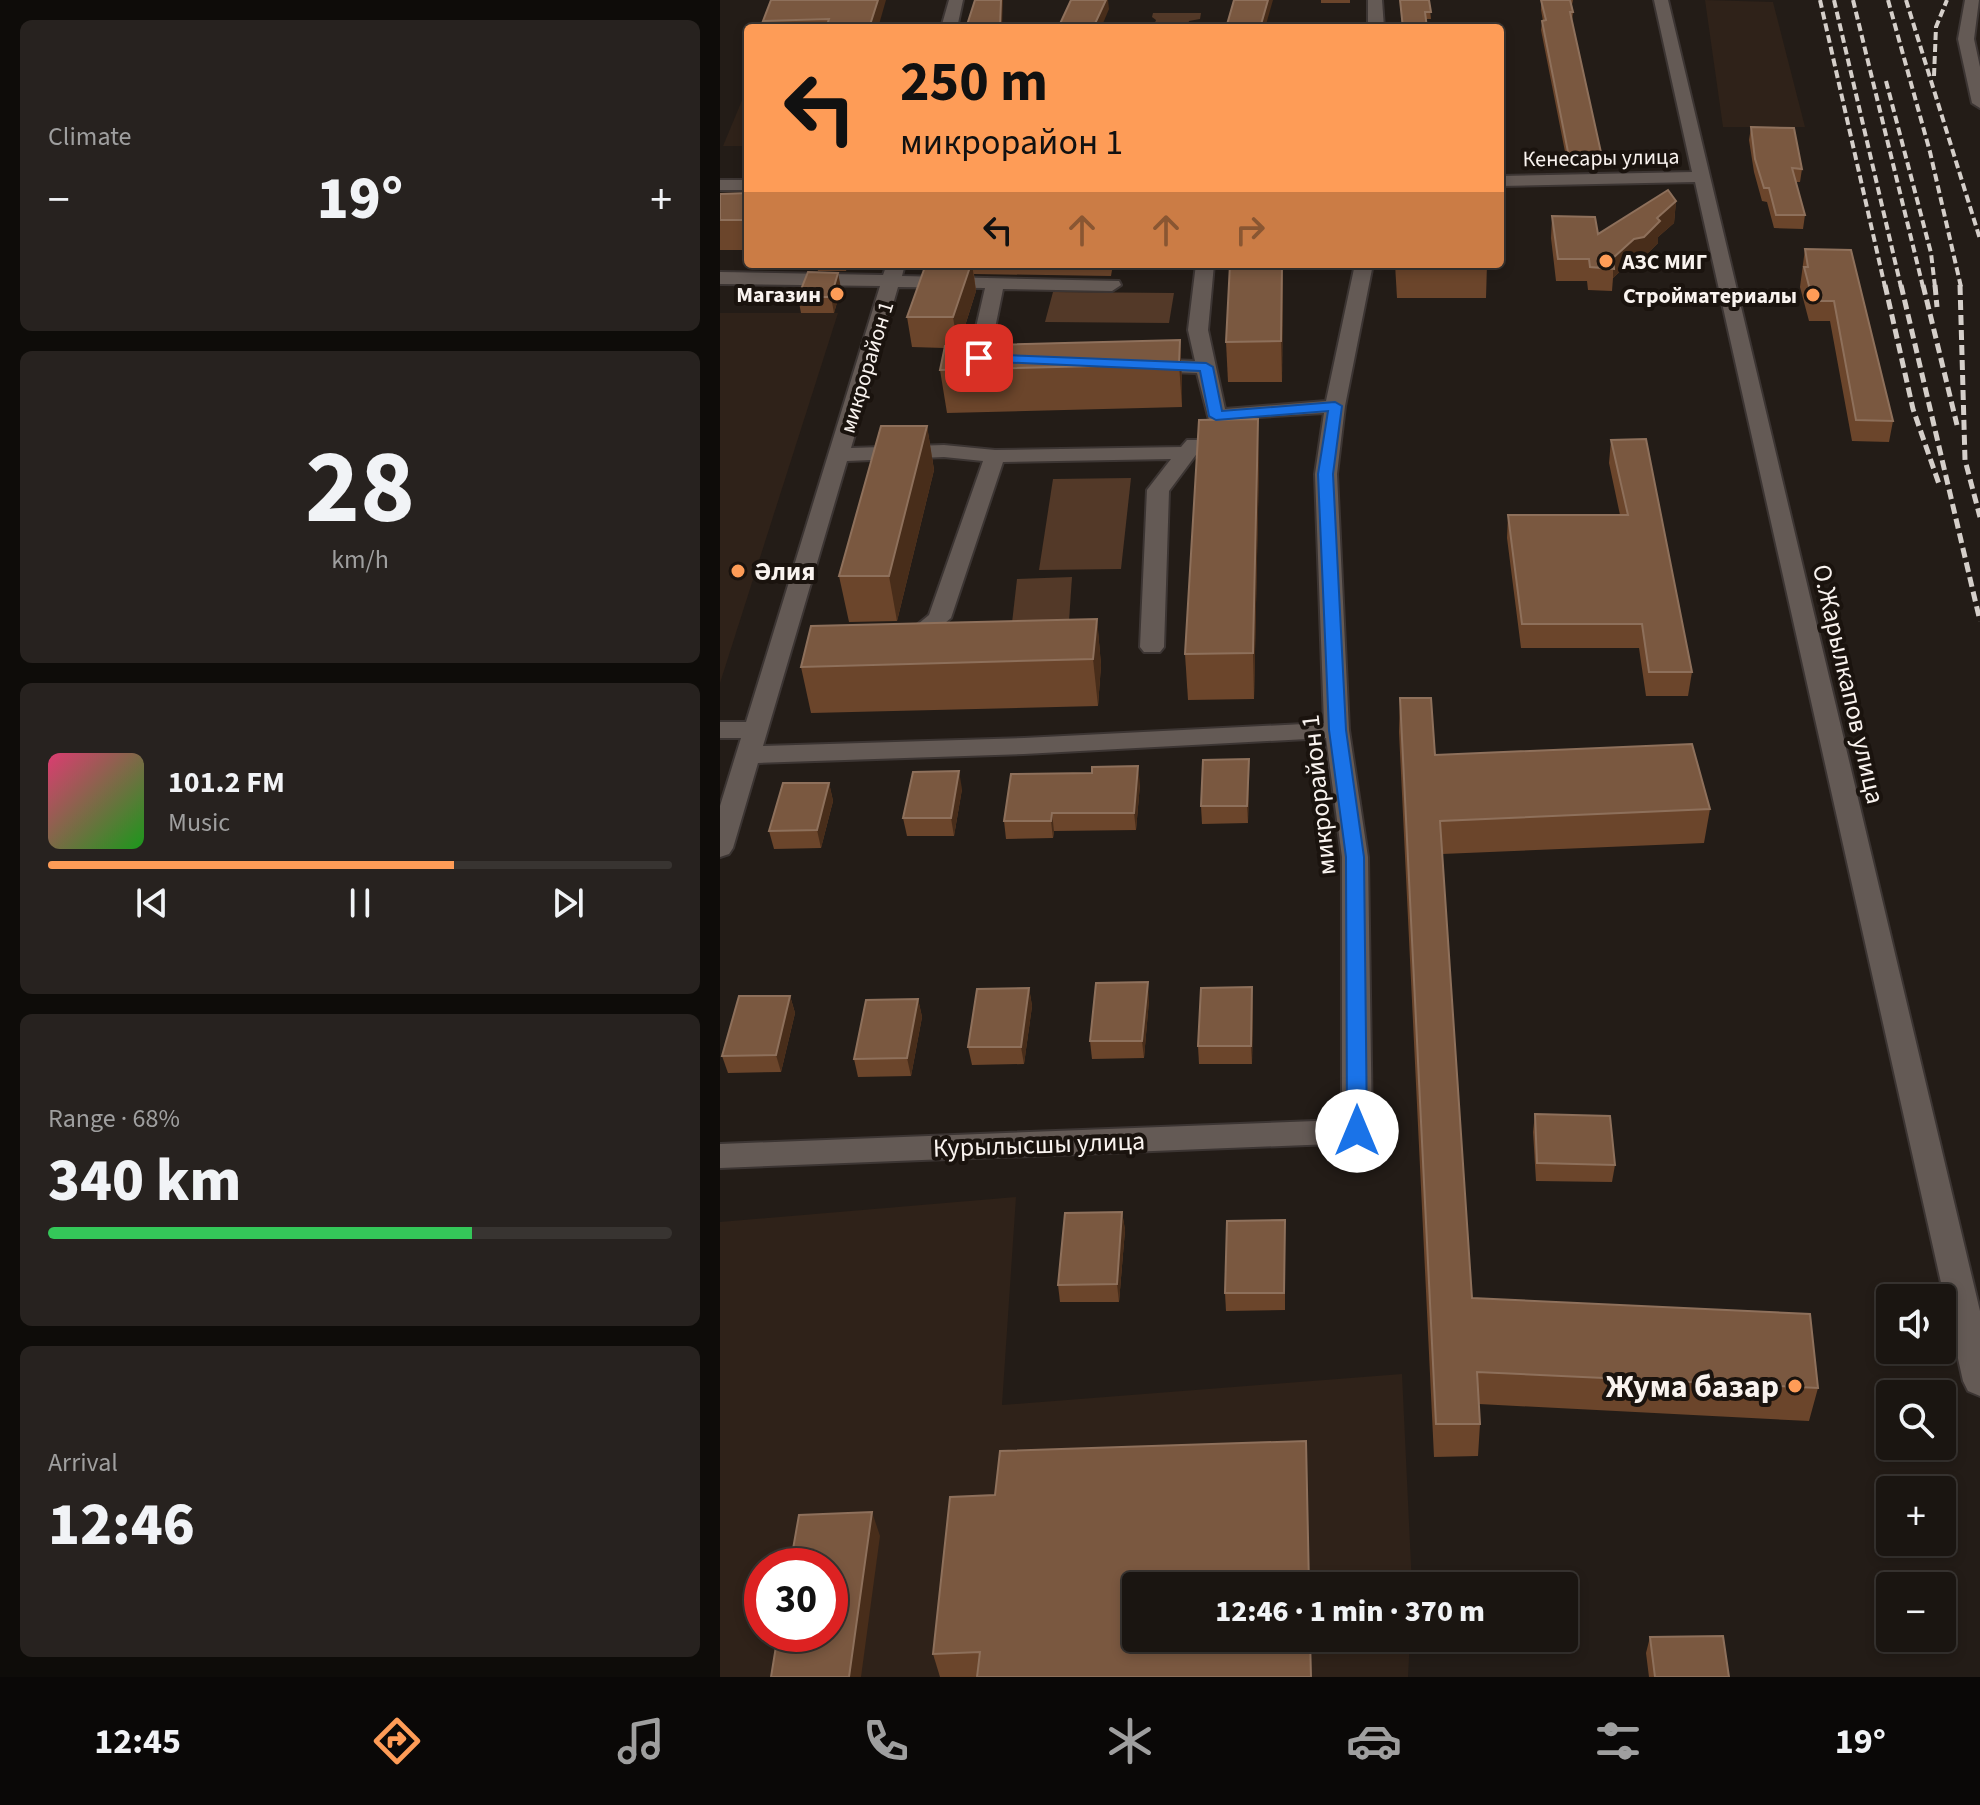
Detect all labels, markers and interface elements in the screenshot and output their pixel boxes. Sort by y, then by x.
text: 250 m [900,43,1048,122]
icon: left [768,56,872,160]
text: микрорайон 1 [900,117,1123,168]
text: Climate [48,118,132,155]
street label: Кенесары улица [1522,141,1680,175]
text: 19° [317,157,403,242]
text: − [48,169,70,232]
text: + [650,169,672,232]
icon: left [976,208,1020,252]
icon: ahead [1060,208,1104,252]
icon: ahead [1144,208,1188,252]
icon: right [1228,208,1272,252]
place label: АЗС МИГ [1621,246,1707,278]
marker: АЗС МИГ [1597,252,1615,270]
place label: Магазин [736,279,821,311]
place label: Стройматериалы [1623,280,1797,312]
marker: Магазин [828,285,846,303]
marker: Стройматериалы [1804,286,1822,304]
street label: микрорайон 1 [832,297,902,437]
pin [945,324,1013,392]
icon: arrive [957,336,1001,380]
text: 28 [305,415,415,563]
text: km/h [331,541,389,578]
place label: Әлия [754,553,815,590]
street label: О.Жарылкапов улица [1803,561,1894,808]
marker: Әлия [729,562,747,580]
street label: микрорайон 1 [1292,713,1345,877]
text: 101.2 FM [168,761,285,804]
text: Music [168,804,230,841]
icon: previous [130,881,174,925]
icon: pause [338,881,382,925]
icon: next [546,881,590,925]
position arrow [1315,1089,1399,1173]
text: Range · 68% [48,1100,180,1137]
street label: Курылысшы улица [932,1122,1146,1167]
text: 340 km [48,1139,241,1224]
map controls [1876,1284,1956,1652]
button: sound [1876,1284,1956,1364]
place label: Жума базар [1606,1364,1779,1410]
marker: Жума базар [1786,1377,1804,1395]
button: search [1876,1380,1956,1460]
text: Arrival [48,1444,118,1481]
button: + [1876,1476,1956,1556]
text: 12:46 [48,1483,195,1568]
speed limit sign: 30 [744,1548,848,1652]
button: − [1876,1572,1956,1652]
text: 12:46 · 1 min · 370 m [1215,1590,1485,1633]
icon: directions [369,1713,425,1769]
icon: music [613,1713,669,1769]
icon: phone [858,1713,914,1769]
icon: climate [1102,1713,1158,1769]
icon: car [1346,1713,1402,1769]
icon: filters [1590,1713,1646,1769]
text: 12:45 [94,1716,181,1767]
text: 19° [1835,1716,1886,1767]

